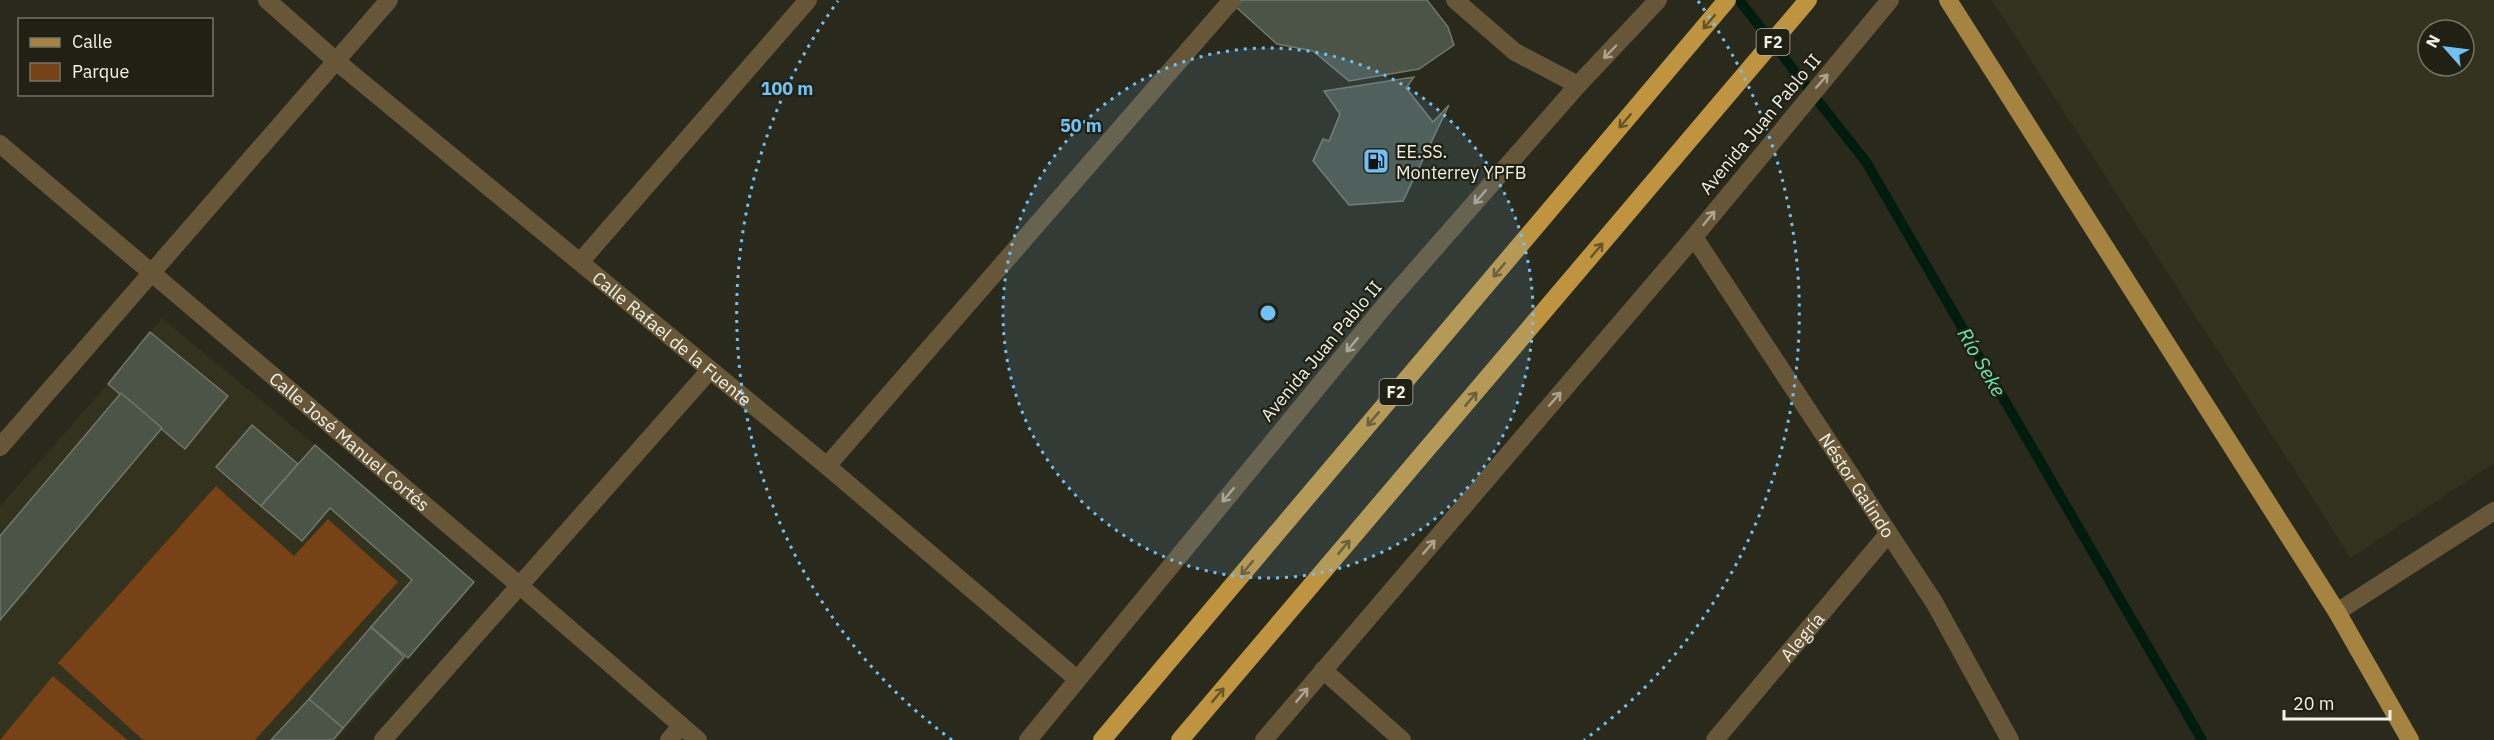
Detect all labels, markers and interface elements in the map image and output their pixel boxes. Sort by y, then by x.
one-way arrow [1702,14,1715,30]
legend [18,18,213,96]
north arrow [2416,18,2476,78]
road number: F2 [1756,29,1790,55]
text: Calle [72,30,112,53]
text: N [2421,31,2444,51]
one-way arrow [1602,44,1617,59]
street label: Avenida Juan Pablo II [1694,49,1826,199]
text: Parque [72,60,130,83]
one-way arrow [1816,73,1829,89]
text: 100 m [761,77,813,100]
one-way arrow [1618,113,1632,128]
text: 50 m [1060,114,1102,137]
place label: EE.SS. Monterrey YPFB [1396,140,1527,184]
fuel station icon: EE.SS. Monterrey YPFB [1361,146,1391,176]
one-way arrow [1473,190,1487,205]
one-way arrow [1702,211,1715,227]
one-way arrow [1590,243,1604,258]
one-way arrow [1492,262,1506,277]
street label: Calle Rafael de la Fuente [588,266,757,411]
street label: Avenida Juan Pablo II [1255,276,1387,426]
centre of rings [1258,303,1278,323]
water label: Río Seke [1951,323,2013,401]
one-way arrow [1346,337,1359,353]
street label: Calle José Manuel Cortés [265,367,435,516]
road number: F2 [1380,379,1412,405]
one-way arrow [1464,392,1478,407]
one-way arrow [1548,392,1562,407]
one-way arrow [1366,411,1380,426]
street label: Néstor Galindo [1814,428,1900,542]
one-way arrow [1222,487,1235,503]
one-way arrow [1422,539,1435,555]
one-way arrow [1337,540,1351,555]
one-way arrow [1241,560,1254,576]
street label: Alegría [1775,607,1829,666]
scale bar [2284,683,2390,721]
one-way arrow [1211,688,1225,703]
one-way arrow [1295,688,1309,703]
text: 20 m [2293,692,2335,715]

